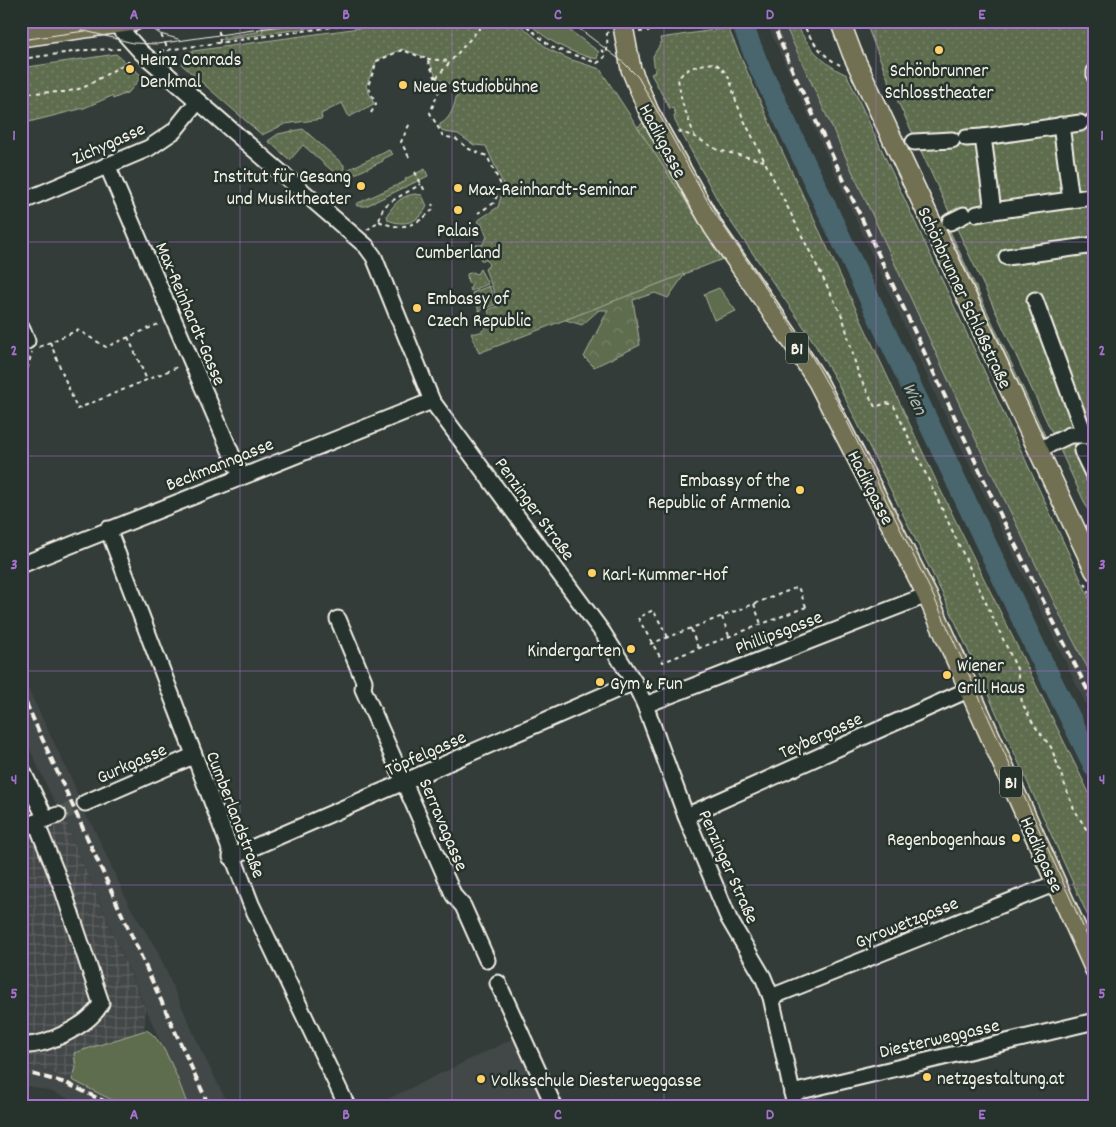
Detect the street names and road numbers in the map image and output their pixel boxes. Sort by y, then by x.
street label: Hadikgasse [630,100,692,183]
street label: Zichygasse [69,117,150,173]
street label: Schönbrunner Schloßstraße [909,203,1017,394]
street label: Max-Reinhardt-Gasse [146,238,231,390]
road number: B1 [786,332,808,363]
street label: Beckmanngasse [162,432,278,500]
street label: Hadikgasse [839,447,899,531]
street label: Penzinger Straße [486,453,580,567]
street label: Phillipsgasse [732,605,827,663]
street label: Teybergasse [775,707,868,768]
street label: Töpfelgasse [382,725,471,785]
street label: Gurkgasse [93,738,172,793]
street label: Cumberlandstraße [197,748,270,883]
road number: B1 [1000,766,1022,798]
street label: Serravagasse [410,775,473,876]
street label: Penzinger Straße [690,806,764,929]
street label: Hadikgasse [1011,813,1068,898]
street label: Gyrowetzgasse [852,891,963,957]
street label: Diesterweggasse [877,1013,1003,1067]

